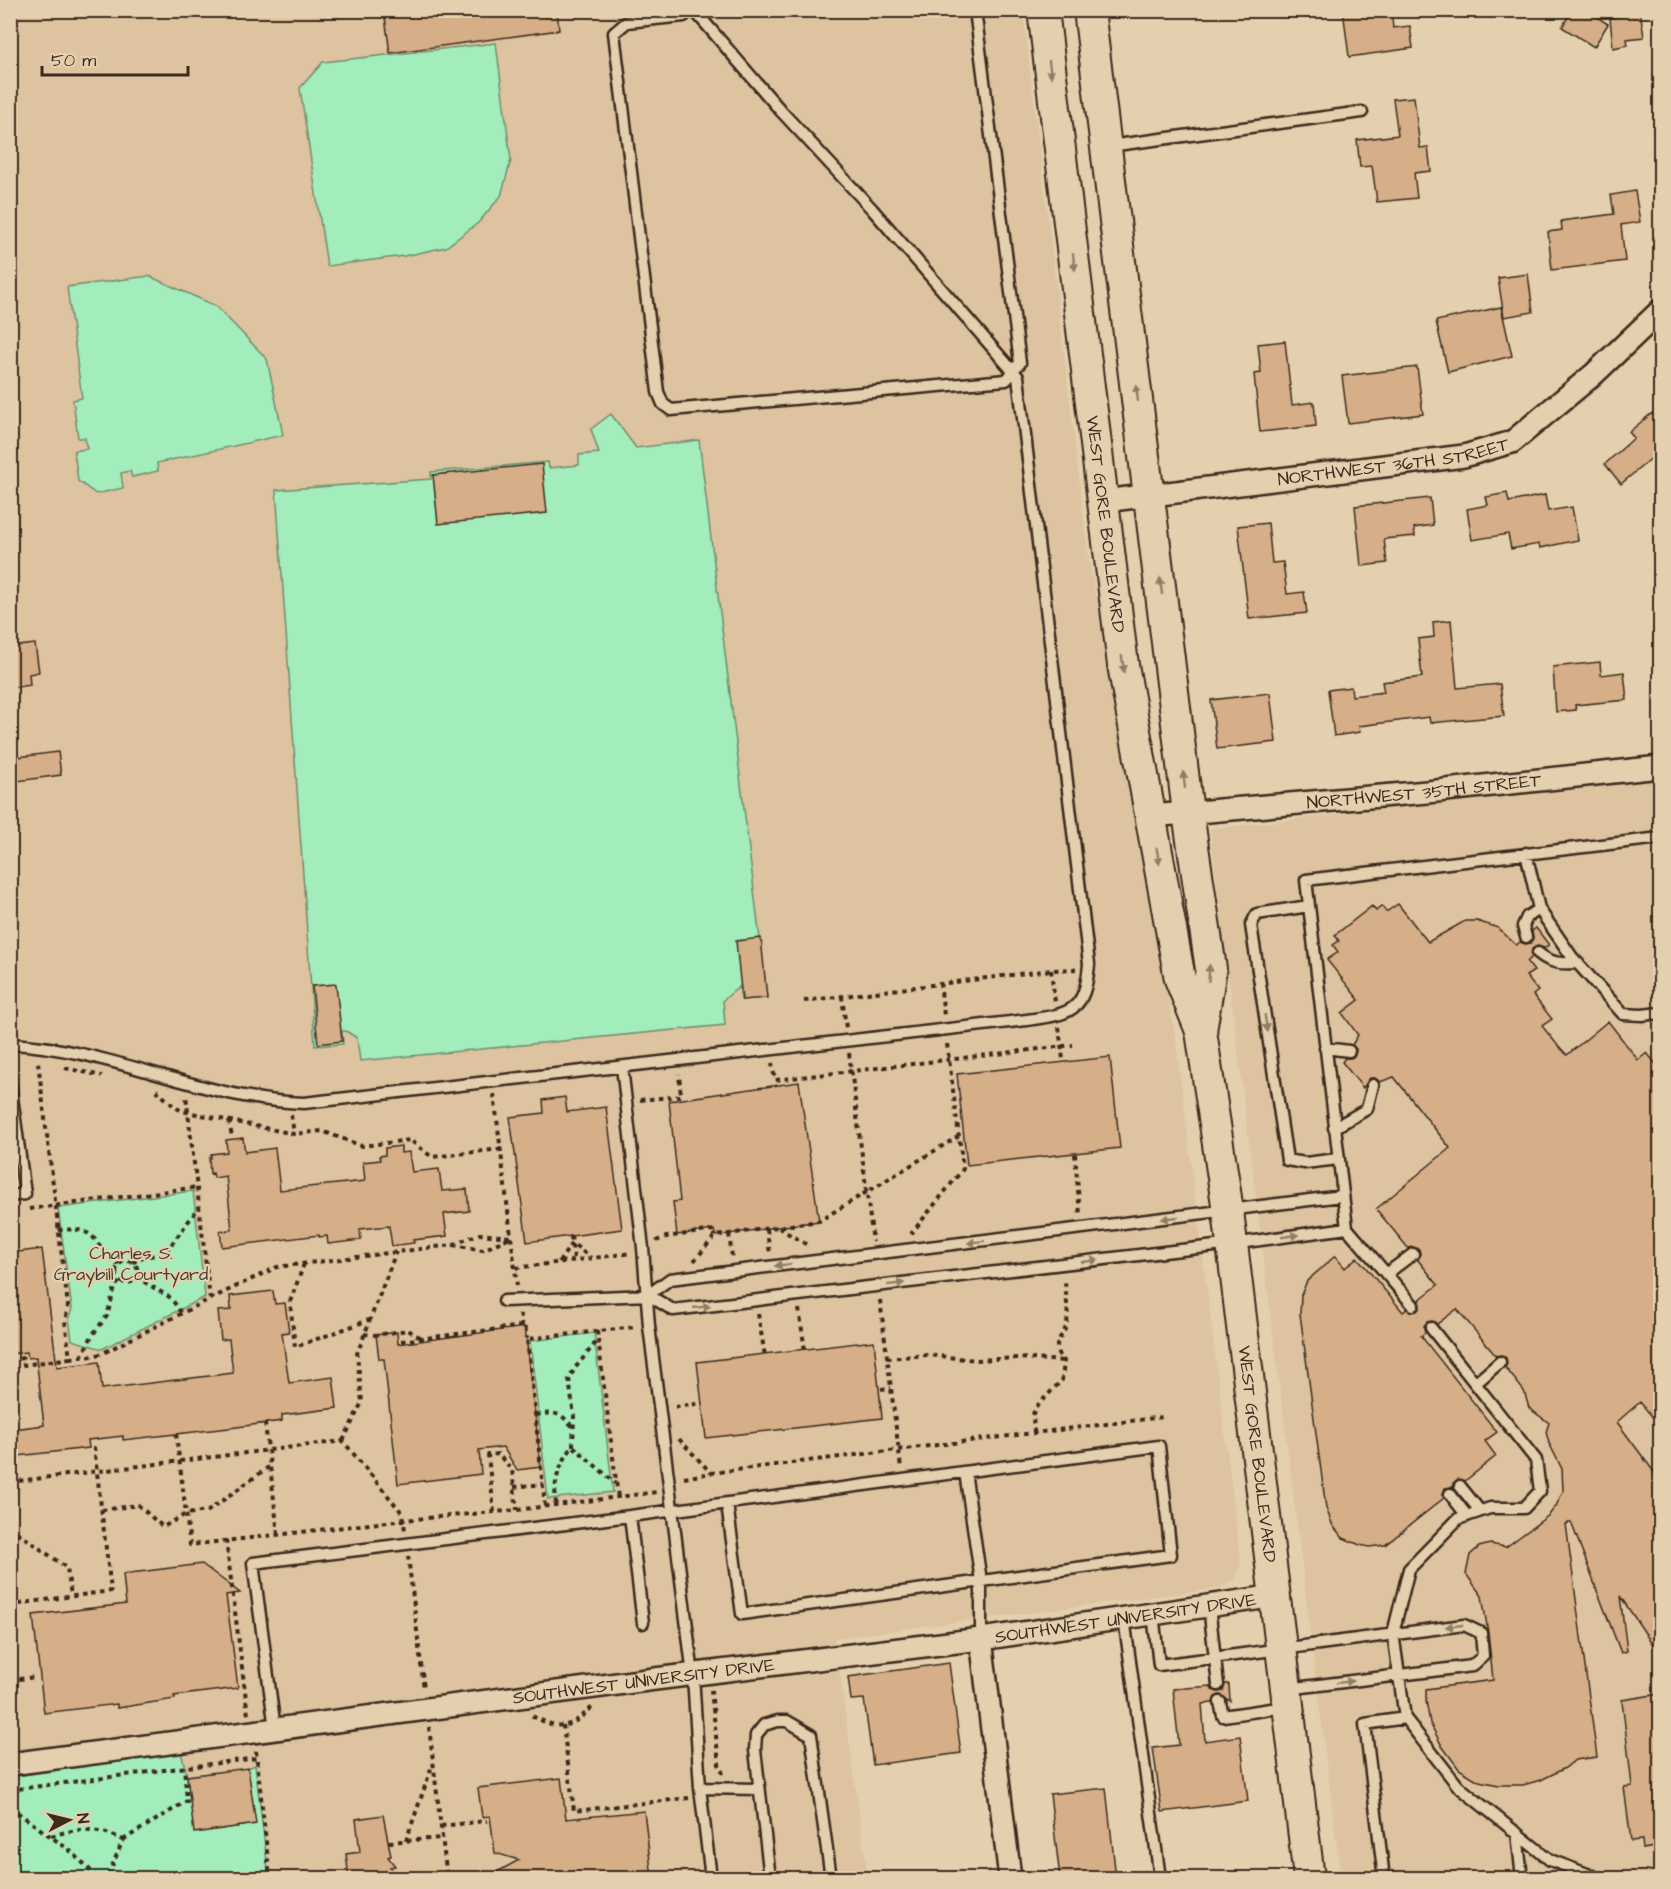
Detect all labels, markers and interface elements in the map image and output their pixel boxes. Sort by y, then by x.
scale bar [42,39,188,77]
text: 50 m [51,48,96,73]
one-way arrow [1046,59,1055,78]
one-way arrow [1070,253,1079,272]
one-way arrow [1132,383,1141,402]
street label: WEST GORE BOULEVARD [1080,414,1131,634]
street label: NORTHWEST 36TH STREET [1276,431,1513,492]
one-way arrow [1156,577,1165,596]
one-way arrow [1119,655,1128,674]
street label: NORTHWEST 35TH STREET [1306,767,1543,815]
one-way arrow [1179,770,1189,789]
one-way arrow [1154,847,1163,866]
one-way arrow [1204,963,1214,982]
one-way arrow [1262,1013,1271,1032]
one-way arrow [1160,1213,1179,1223]
one-way arrow [1280,1232,1299,1241]
one-way arrow [967,1237,986,1246]
park label: Charles S. Graybill Courtyard [54,1241,208,1288]
one-way arrow [1080,1256,1099,1266]
one-way arrow [773,1261,792,1270]
one-way arrow [886,1280,905,1289]
one-way arrow [693,1302,712,1312]
street label: WEST GORE BOULEVARD [1232,1344,1283,1564]
street label: SOUTHWEST UNIVERSITY DRIVE [993,1586,1258,1649]
one-way arrow [1444,1621,1463,1631]
street label: SOUTHWEST UNIVERSITY DRIVE [511,1652,776,1710]
one-way arrow [1336,1677,1355,1686]
north arrow [39,1790,99,1850]
text: N [71,1812,94,1825]

